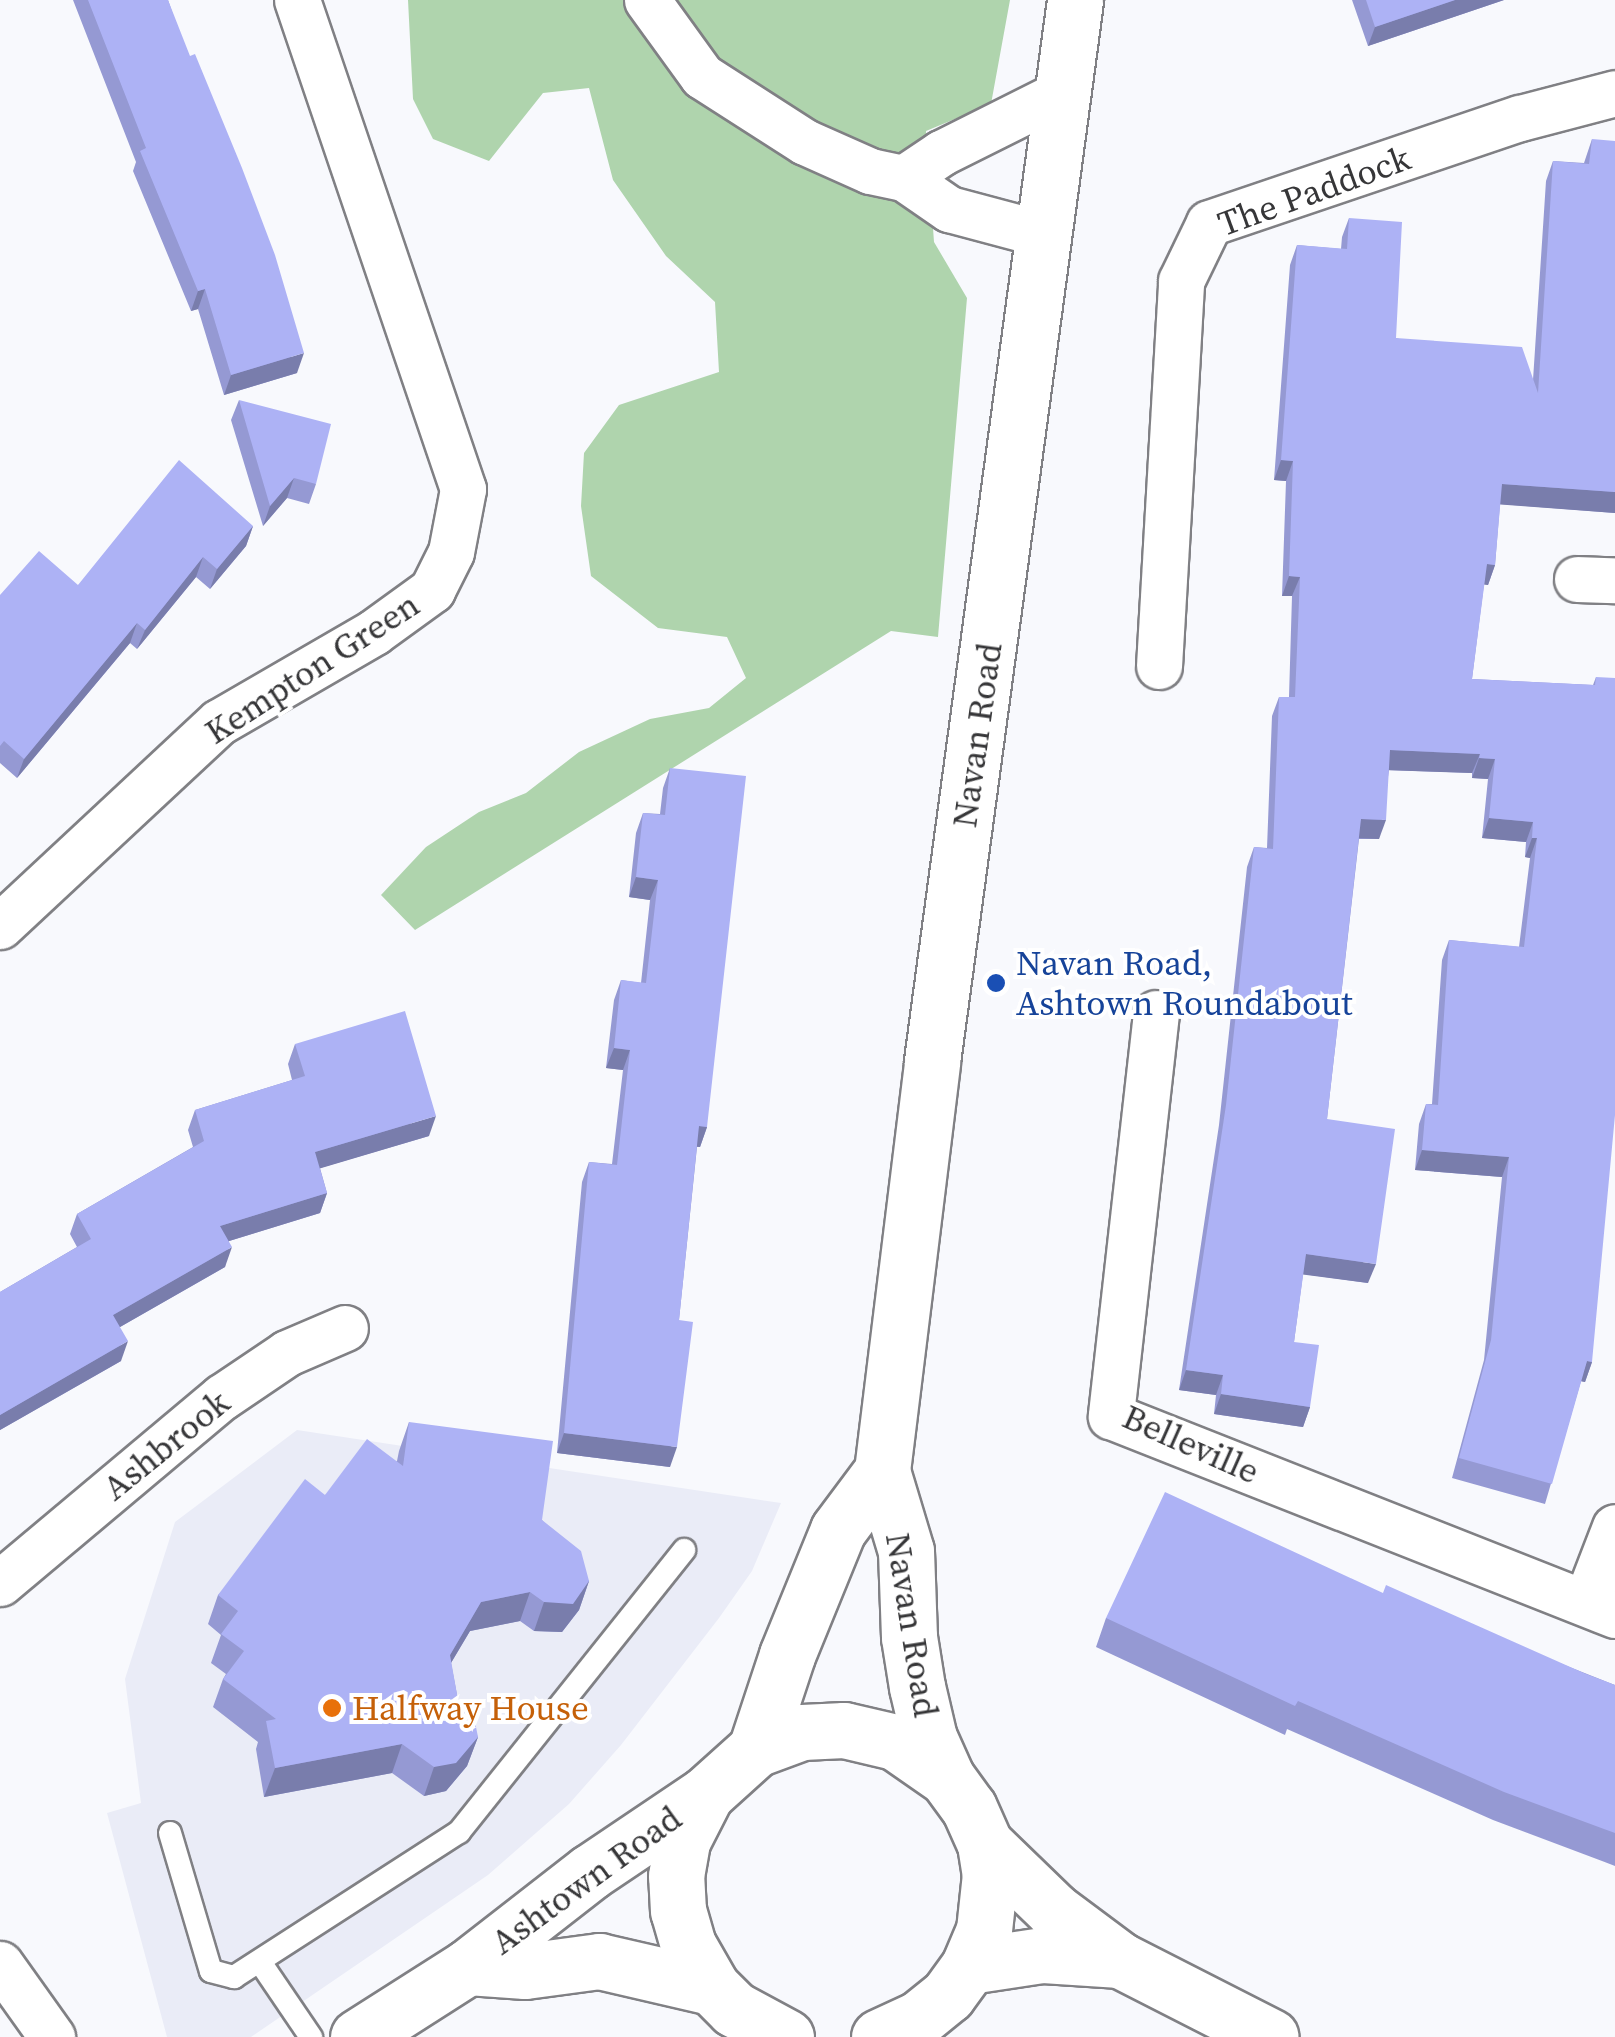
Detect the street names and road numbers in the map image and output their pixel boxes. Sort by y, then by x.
street label: The Paddock [1212,137,1416,245]
street label: Kempton Green [197,583,427,753]
street label: Navan Road [943,640,1011,830]
street label: Ashbrook [94,1381,238,1509]
street label: Belleville [1116,1395,1266,1493]
street label: Navan Road [877,1530,947,1720]
street label: Ashtown Road [483,1797,689,1963]

